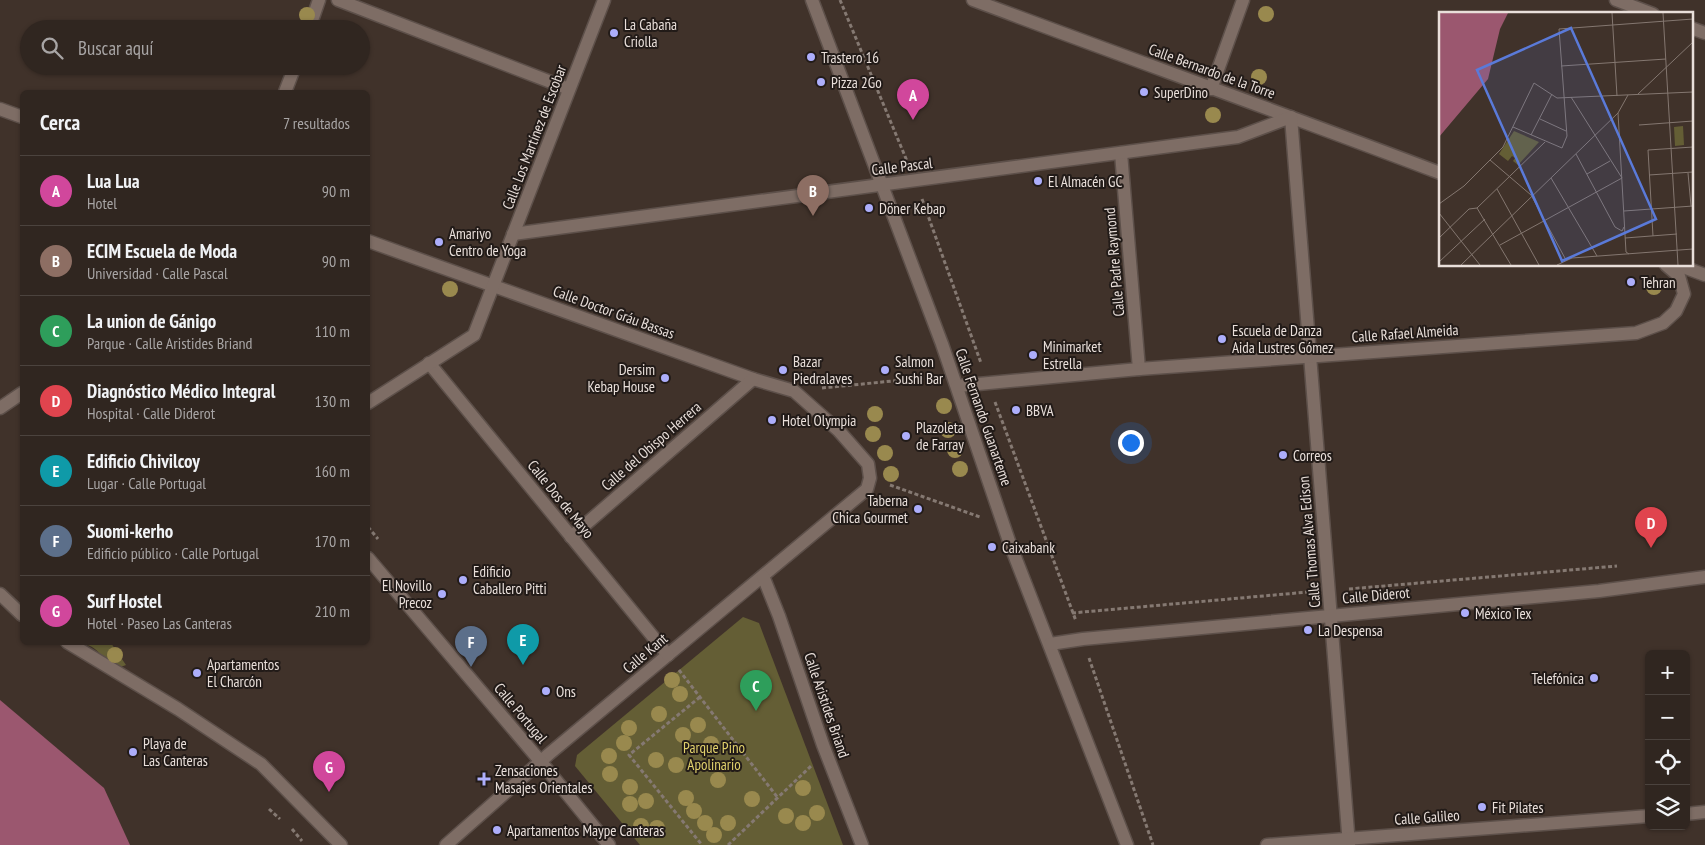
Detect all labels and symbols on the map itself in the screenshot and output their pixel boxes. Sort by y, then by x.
inset map [1439,12,1692,266]
place label: La Cabaña Criolla [624,15,677,51]
marker: La Cabaña Criolla [608,27,620,39]
street label: Calle Bernardo de la Torre [1146,39,1278,103]
place label: Trastero 16 [821,48,879,67]
marker: Trastero 16 [805,51,817,63]
street label: Calle Los Martínez de Escobar [498,61,571,212]
place label: Pizza 2Go [831,73,882,92]
marker: Pizza 2Go [815,76,827,88]
pin: A [897,79,929,120]
place label: SuperDino [1154,83,1208,102]
marker: SuperDino [1138,86,1150,98]
street label: Calle Pascal [870,153,934,179]
place label: El Almacén GC [1048,172,1122,191]
pin: B [797,175,829,216]
marker: El Almacén GC [1032,175,1044,187]
place label: Döner Kebap [879,199,945,218]
marker: Döner Kebap [863,202,875,214]
street label: Calle Padre Raymond [1100,207,1128,317]
place label: Amariyo Centro de Yoga [449,224,526,260]
marker: Amariyo Centro de Yoga [433,236,445,248]
place label: Tehran [1641,273,1676,292]
marker: Tehran [1625,276,1637,288]
street label: Calle Doctor Gráu Bassas [551,281,677,343]
street label: Calle Rafael Almeida [1351,320,1459,346]
place label: Escuela de Danza Aida Lustres Gómez [1232,321,1333,357]
marker: Escuela de Danza Aida Lustres Gómez [1216,333,1228,345]
place label: Minimarket Estrella [1043,337,1102,373]
street label: Calle Fernando Guanarteme [952,346,1016,488]
marker: Minimarket Estrella [1027,349,1039,361]
place label: Bazar Piedralaves [793,352,852,388]
place label: Salmon Sushi Bar [895,352,944,388]
place label: Dersim Kebap House [587,360,655,396]
marker: Bazar Piedralaves [777,364,789,376]
marker: Salmon Sushi Bar [879,364,891,376]
marker: Dersim Kebap House [659,372,671,384]
street label: Calle del Obispo Herrera [597,397,705,495]
place label: BBVA [1026,401,1054,420]
marker: BBVA [1010,404,1022,416]
place label: Hotel Olympia [782,411,856,430]
marker: Hotel Olympia [766,414,778,426]
place label: Plazoleta de Farray [916,418,964,454]
marker: Plazoleta de Farray [900,430,912,442]
your location [1118,430,1144,456]
place label: Correos [1293,446,1332,465]
marker: Correos [1277,449,1289,461]
street label: Calle Dos de Mayo [524,456,598,542]
street label: Calle Thomas Alva Edison [1294,475,1324,609]
place label: Taberna Chica Gourmet [832,491,908,527]
marker: Taberna Chica Gourmet [912,503,924,515]
pin: D [1635,507,1667,548]
place label: Caixabank [1002,538,1055,557]
marker: Caixabank [986,541,998,553]
place label: Edificio Caballero Pitti [473,562,547,598]
marker: Edificio Caballero Pitti [457,574,469,586]
place label: El Novillo Precoz [382,576,432,612]
street label: Calle Diderot [1342,583,1410,607]
marker: El Novillo Precoz [436,588,448,600]
place label: México Tex [1475,604,1532,623]
marker: México Tex [1459,607,1471,619]
place label: La Despensa [1318,621,1383,640]
pin: E [507,624,539,665]
marker: La Despensa [1302,624,1314,636]
pin: F [455,626,487,667]
street label: Calle Kant [619,629,671,677]
street label: Calle Aristides Briand [800,650,854,760]
place label: Apartamentos El Charcón [207,655,279,691]
marker: Apartamentos El Charcón [191,667,203,679]
place label: Telefónica [1532,669,1584,688]
pin: C [740,670,772,711]
marker: Telefónica [1588,672,1600,684]
street label: Calle Portugal [490,679,552,747]
place label: Ons [556,682,576,701]
marker: Ons [540,685,552,697]
place label: Playa de Las Canteras [143,734,208,770]
park label: Parque Pino Apolinario [683,738,745,774]
marker: Playa de Las Canteras [127,746,139,758]
pin: G [313,751,345,792]
place label: Zensaciones Masajes Orientales [495,761,593,797]
marker: Zensaciones Masajes Orientales [477,772,491,786]
place label: Fit Pilates [1492,798,1544,817]
marker: Fit Pilates [1476,801,1488,813]
street label: Calle Galileo [1394,805,1460,829]
place label: Apartamentos Maype Canteras [507,821,664,840]
marker: Apartamentos Maype Canteras [491,824,503,836]

